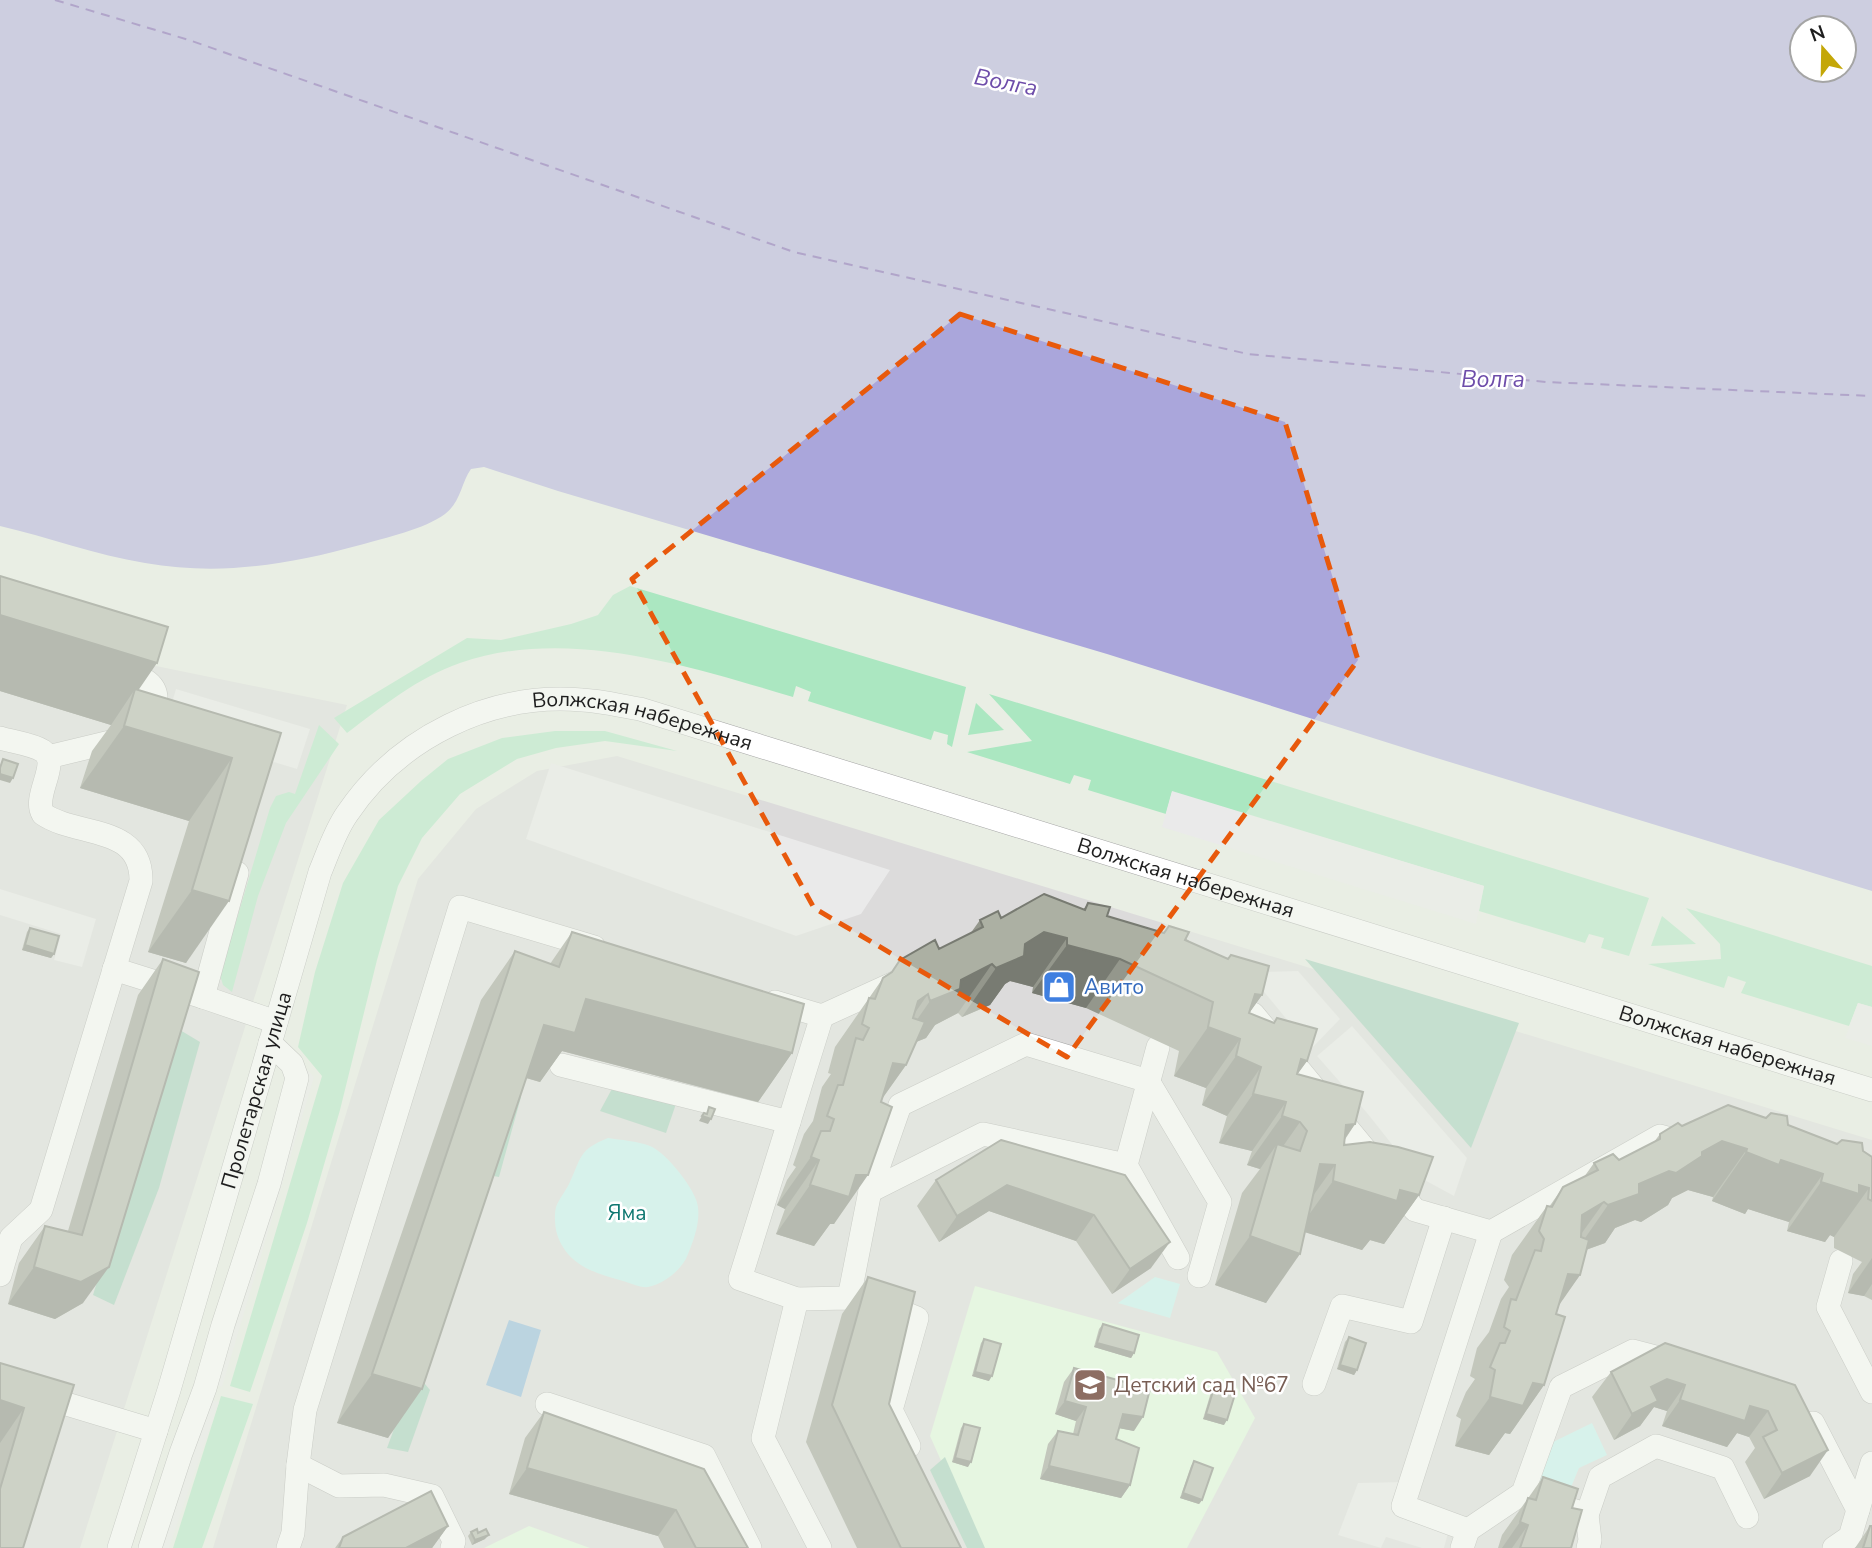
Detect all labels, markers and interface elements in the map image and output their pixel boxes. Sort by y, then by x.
north arrow [1788,14,1858,84]
text: N [1806,19,1829,49]
water label: Волга [972,61,1040,104]
water label: Волга [1461,364,1525,395]
street label: Волжская набережная [531,685,756,757]
street label: Волжская набережная [1074,831,1298,925]
shop icon: Авито [1040,968,1078,1006]
place label: Авито [1084,973,1144,1001]
street label: Пролетарская улица [214,988,298,1192]
street label: Волжская набережная [1615,999,1839,1092]
park label: Яма [607,1199,647,1227]
school or university icon: Детский сад №67 [1071,1366,1109,1404]
place label: Детский сад №67 [1114,1371,1289,1399]

